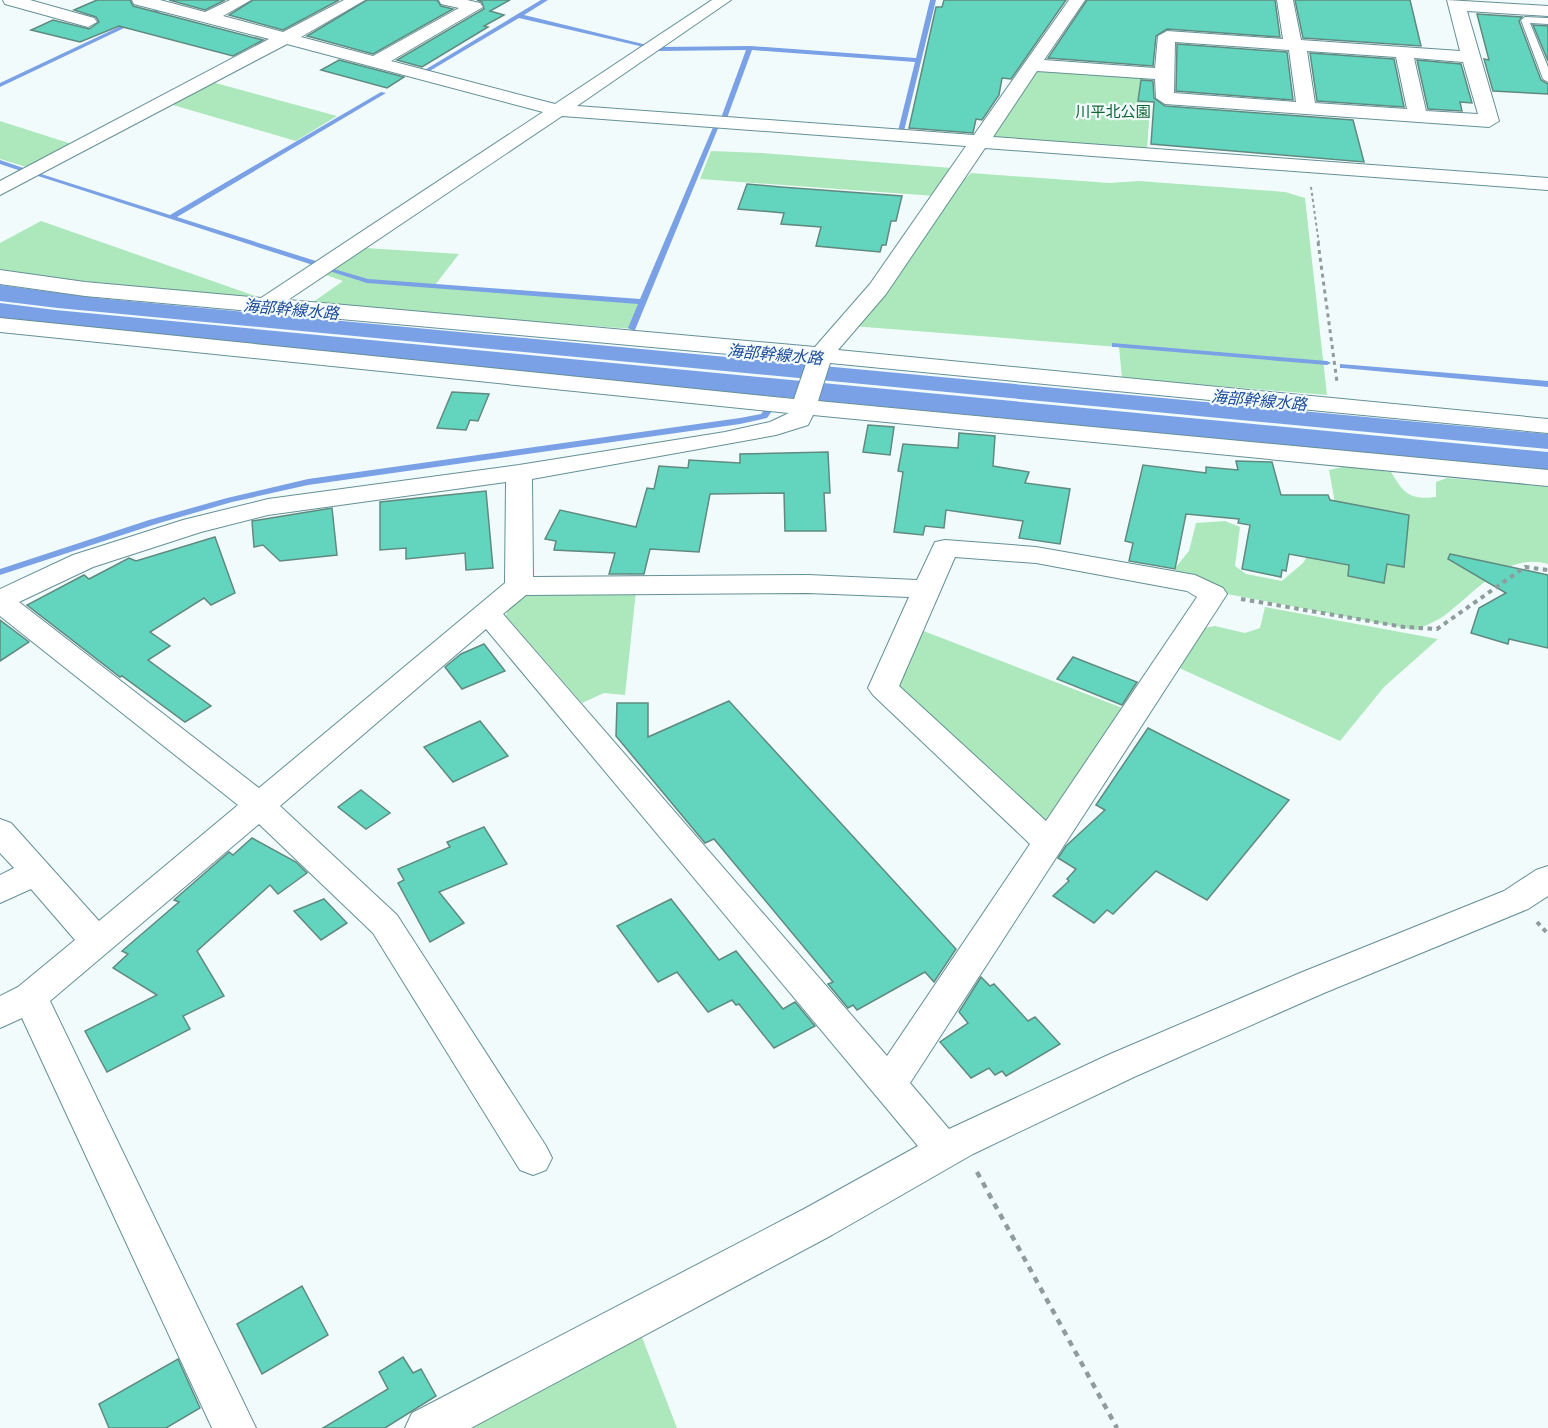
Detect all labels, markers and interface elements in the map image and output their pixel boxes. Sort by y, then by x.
park label: 川平北公園 [1075,100,1151,123]
water label: 海部幹線水路 [242,293,342,325]
water label: 海部幹線水路 [726,338,826,370]
water label: 海部幹線水路 [1210,384,1310,416]

